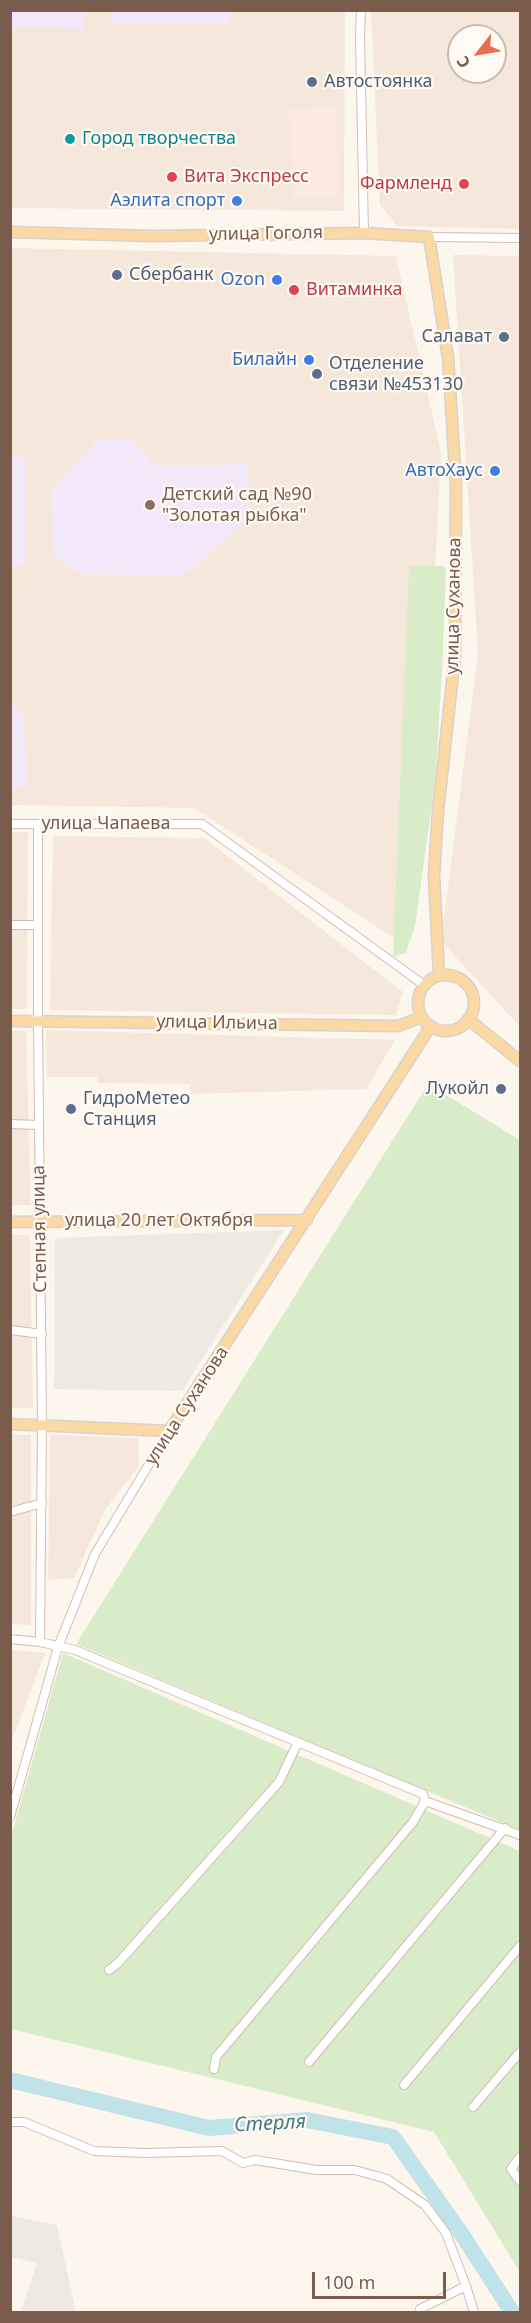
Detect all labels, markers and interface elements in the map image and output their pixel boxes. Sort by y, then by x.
north arrow [447,24,507,84]
text: С [451,52,475,72]
place label: Автостоянка [324,71,433,93]
marker: Автостоянка [305,75,319,89]
place label: Город творчества [82,128,236,150]
marker: Город творчества [63,132,77,146]
place label: Вита Экспресс [184,166,309,188]
marker: Вита Экспресс [165,170,179,184]
place label: Фармленд [360,173,452,195]
marker: Фармленд [457,177,471,191]
place label: Аэлита спорт [110,190,225,212]
marker: Аэлита спорт [230,194,244,208]
street label: улица Гоголя [209,222,323,246]
place label: Сбербанк [129,264,213,286]
marker: Сбербанк [110,268,124,282]
place label: Ozon [220,269,265,291]
marker: Ozon [270,273,284,287]
place label: Витаминка [306,279,403,301]
marker: Витаминка [287,283,301,297]
place label: Салават [422,326,492,348]
marker: Салават [497,330,511,344]
place label: Билайн [232,349,297,371]
marker: Билайн [302,353,316,367]
place label: Отделение связи №453130 [329,353,463,395]
marker: Отделение связи №453130 [310,367,324,381]
place label: АвтоХаус [405,460,483,482]
marker: АвтоХаус [488,464,502,478]
place label: Детский сад №90 "Золотая рыбка" [162,484,312,526]
marker: Детский сад №90 "Золотая рыбка" [143,498,157,512]
street label: улица Суханова [442,537,466,675]
street label: улица Чапаева [42,813,170,835]
street label: улица Ильича [156,1011,278,1035]
place label: Лукойл [426,1078,489,1100]
marker: Лукойл [494,1082,508,1096]
place label: ГидроМетео Станция [83,1088,190,1130]
marker: ГидроМетео Станция [64,1102,78,1116]
street label: Степная улица [28,1165,52,1293]
street label: улица 20 лет Октября [65,1210,253,1232]
street label: улица Суханова [141,1343,233,1469]
water label: Стерля [234,2110,306,2138]
scale bar [315,2260,448,2298]
text: 100 m [323,2270,375,2294]

